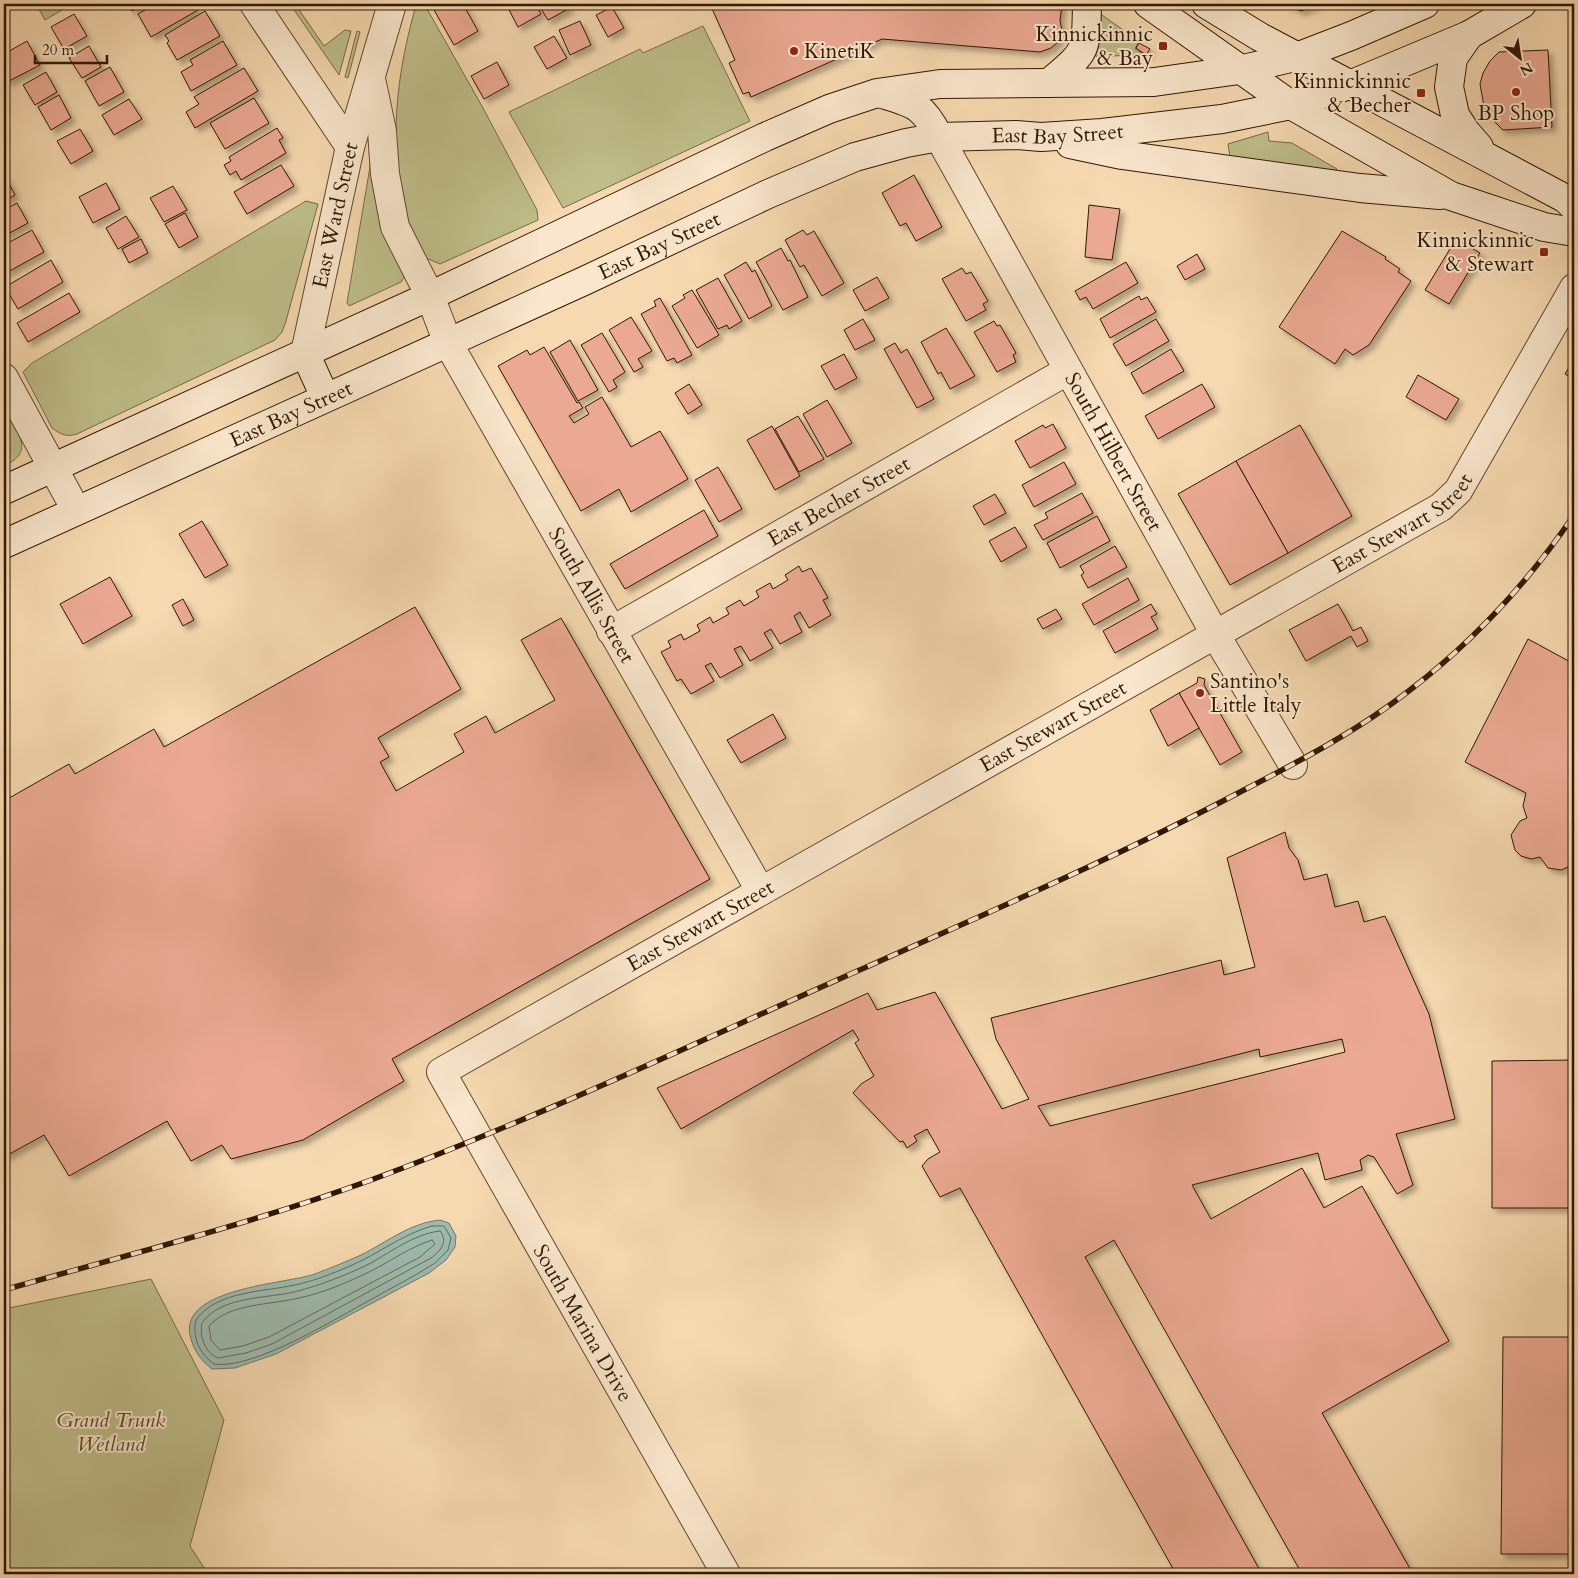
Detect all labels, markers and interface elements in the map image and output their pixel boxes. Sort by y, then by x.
place label: Kinnickinnic & Bay [1036,20,1153,73]
scale bar [35,32,108,64]
north arrow [1496,32,1546,82]
place label: KinetiK [804,37,876,66]
text: 20 m [42,40,74,60]
marker: Kinnickinnic & Bay [1157,40,1169,52]
marker: KinetiK [788,45,800,57]
text: N [1516,58,1536,80]
place label: Kinnickinnic & Becher [1294,67,1411,120]
marker: BP Shop [1510,86,1522,98]
marker: Kinnickinnic & Becher [1415,87,1427,99]
place label: BP Shop [1478,99,1554,128]
street label: East Bay Street [991,117,1125,152]
street label: East Ward Street [306,138,366,291]
street label: East Bay Street [594,204,726,287]
place label: Kinnickinnic & Stewart [1417,226,1534,279]
marker: Kinnickinnic & Stewart [1538,246,1550,258]
street label: South Hilbert Street [1058,367,1169,537]
street label: East Bay Street [225,374,358,455]
street label: East Becher Street [762,449,916,554]
street label: East Stewart Street [1327,468,1480,581]
street label: South Allis Street [541,522,642,669]
place label: Santino's Little Italy [1210,667,1302,720]
street label: East Stewart Street [974,673,1132,780]
marker: Santino's Little Italy [1194,687,1206,699]
street label: East Stewart Street [622,873,780,979]
street label: South Marina Drive [526,1239,639,1407]
park label: Grand Trunk Wetland [57,1406,166,1459]

